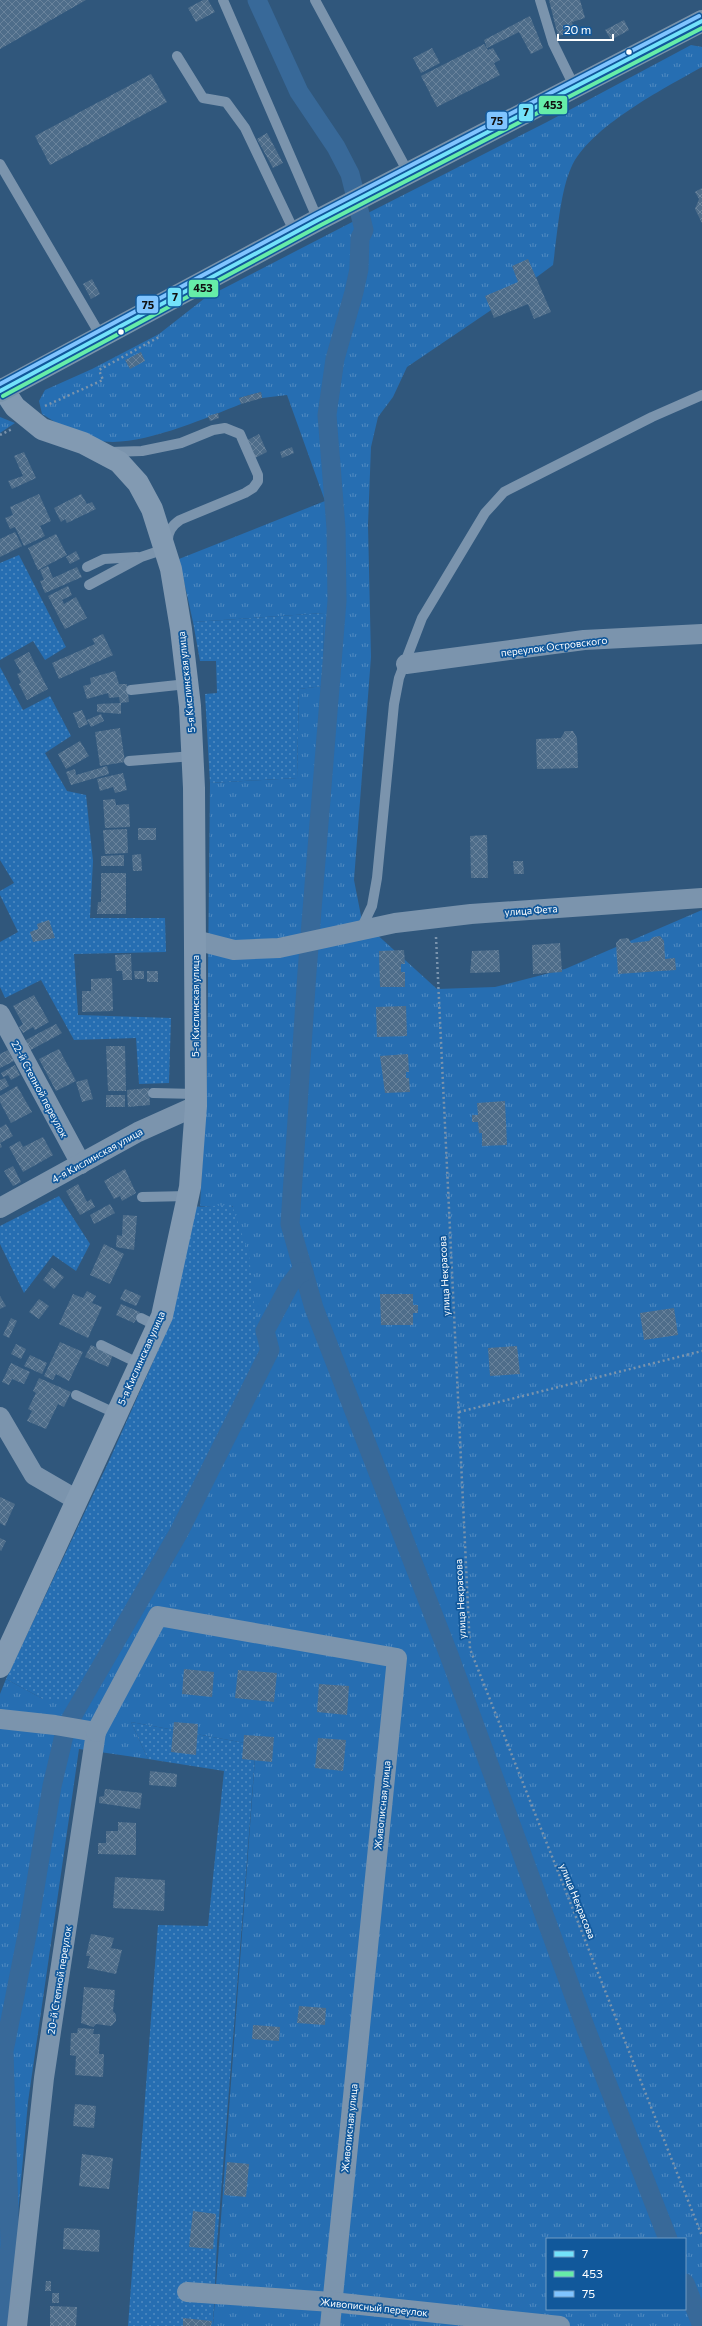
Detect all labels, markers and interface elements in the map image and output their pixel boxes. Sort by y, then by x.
scale bar [558,16,613,42]
text: 20 m [564,22,591,36]
unlabelled marker [624,47,634,57]
line badge: 453 [538,95,568,115]
text: 453 [543,98,563,111]
line badge: 7 [518,103,534,122]
text: 7 [523,105,529,118]
line badge: 75 [486,111,508,130]
text: 75 [491,114,503,127]
line badge: 453 [188,279,219,298]
text: 453 [193,281,213,294]
line badge: 7 [167,287,182,307]
text: 7 [172,290,178,303]
line badge: 75 [136,295,159,314]
text: 75 [142,298,154,311]
unlabelled marker [116,327,126,337]
street label: 5-я Кислинская улица [175,631,197,733]
street label: переулок Островского [500,634,608,658]
street label: улица Фета [504,902,558,918]
street label: 5-я Кислинская улица [189,955,201,1057]
street label: 22-й Степной переулок [9,1038,71,1140]
street label: 4-я Кислинская улица [49,1125,145,1185]
street label: улица Некрасова [436,1236,452,1316]
street label: 5-я Кислинская улица [115,1309,167,1407]
street label: улица Некрасова [452,1559,468,1639]
street label: Живописная улица [371,1760,393,1850]
street label: улица Некрасова [557,1862,599,1940]
street label: 20-й Степной переулок [45,1924,74,2035]
street label: Живописная улица [338,2083,360,2173]
legend [546,2238,686,2310]
text: 7 [582,2246,588,2260]
text: 453 [582,2266,603,2280]
text: 75 [582,2286,595,2300]
street label: Живописный переулок [320,2295,429,2319]

